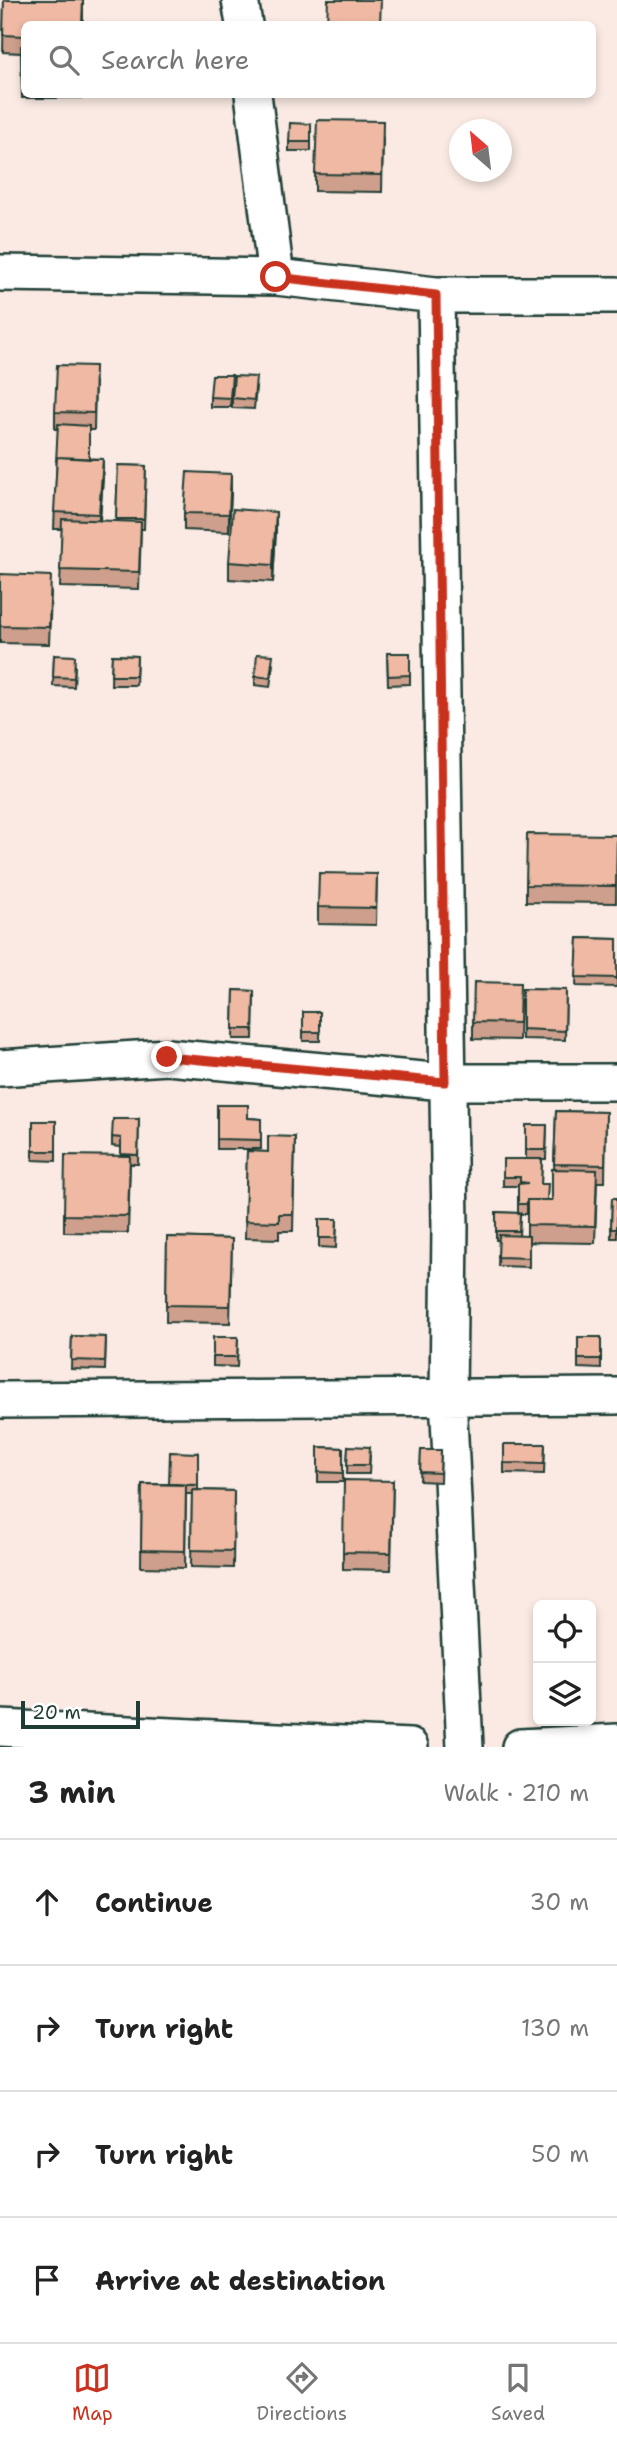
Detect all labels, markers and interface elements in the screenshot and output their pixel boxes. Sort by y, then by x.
search box [21,21,596,98]
icon: search [45,41,83,79]
text: Search here [101,42,250,77]
north arrow [449,119,512,182]
route start [260,261,291,292]
route end [151,1041,182,1072]
map controls [533,1600,596,1726]
button: locate [533,1600,596,1663]
button: layers [533,1663,596,1726]
scale bar [21,1698,140,1730]
text: 20 m [32,1700,81,1725]
text: 3 min [28,1772,115,1813]
text: Walk · 210 m [444,1778,589,1808]
icon: ahead [28,1883,66,1921]
text: Continue [95,1885,213,1920]
text: 30 m [530,1887,589,1917]
icon: right [28,2009,66,2047]
text: Turn right [95,2011,233,2046]
text: 130 m [521,2013,589,2043]
icon: right [28,2135,66,2173]
text: Turn right [95,2137,233,2172]
text: 50 m [531,2139,589,2169]
icon: arrive [28,2261,66,2299]
text: Arrive at destination [95,2263,385,2298]
tab: Map [72,2359,113,2426]
tab: Directions [257,2359,347,2426]
tab: Saved [491,2359,545,2426]

